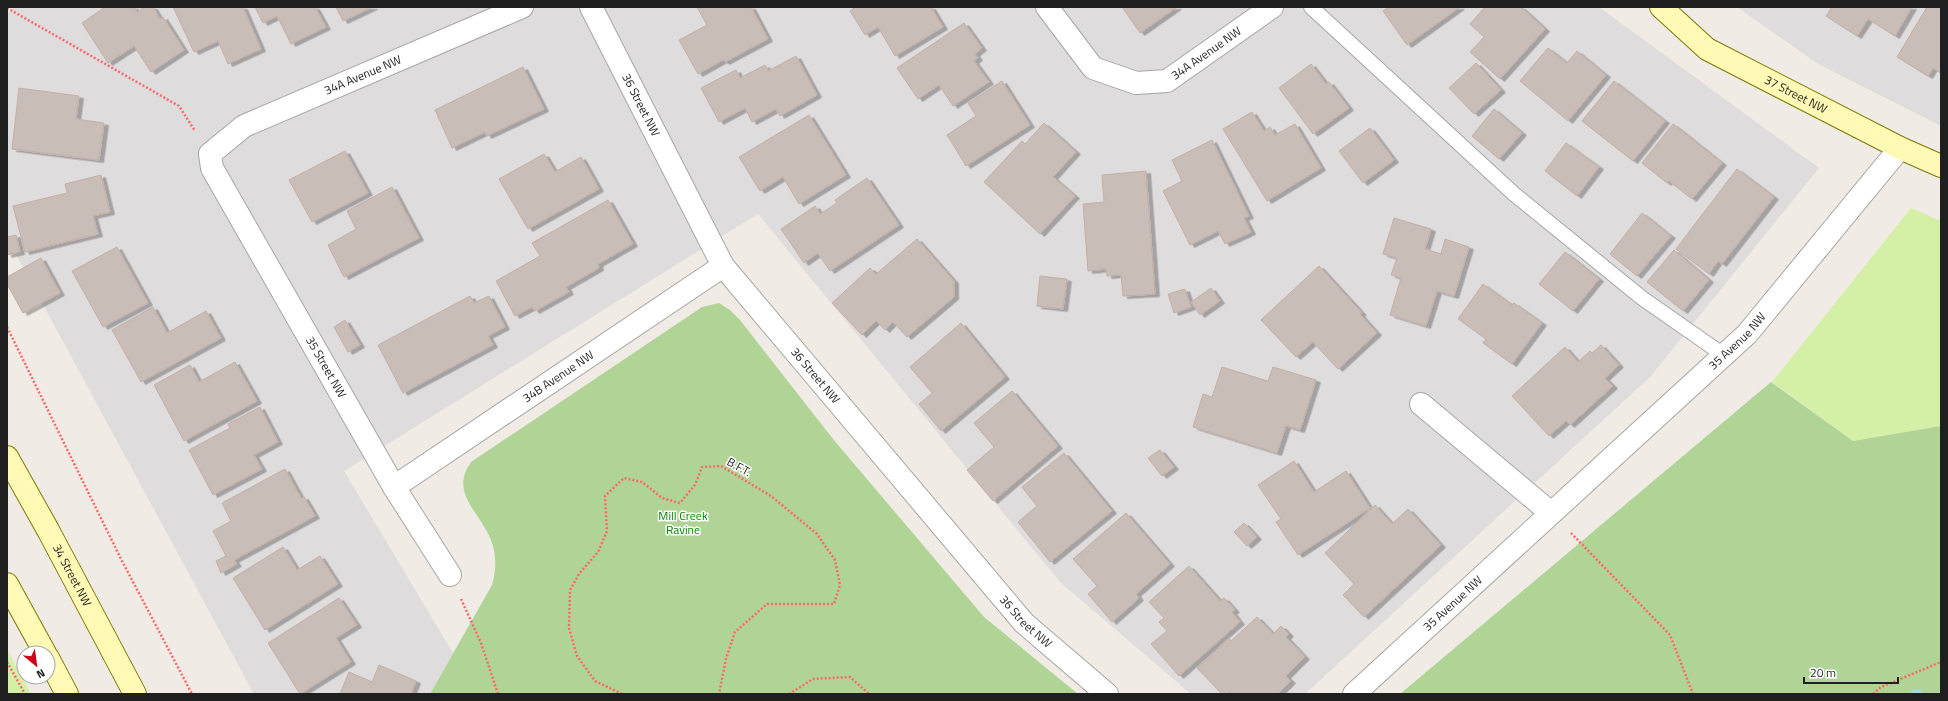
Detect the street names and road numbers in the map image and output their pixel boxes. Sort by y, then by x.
street label: 34A Avenue NW [1167,21,1245,84]
street label: 34A Avenue NW [321,50,404,100]
street label: 36 Street NW [617,70,666,140]
street label: 37 Street NW [1761,70,1831,118]
street label: 35 Avenue NW [1704,308,1770,374]
street label: 35 Street NW [301,332,352,401]
street label: 36 Street NW [786,343,845,408]
street label: 34B Avenue NW [519,345,598,407]
street label: B.F.T. [724,452,755,481]
street label: 34 Street NW [48,540,97,610]
street label: 35 Avenue NW [1418,571,1487,635]
street label: 36 Street NW [995,591,1057,653]

